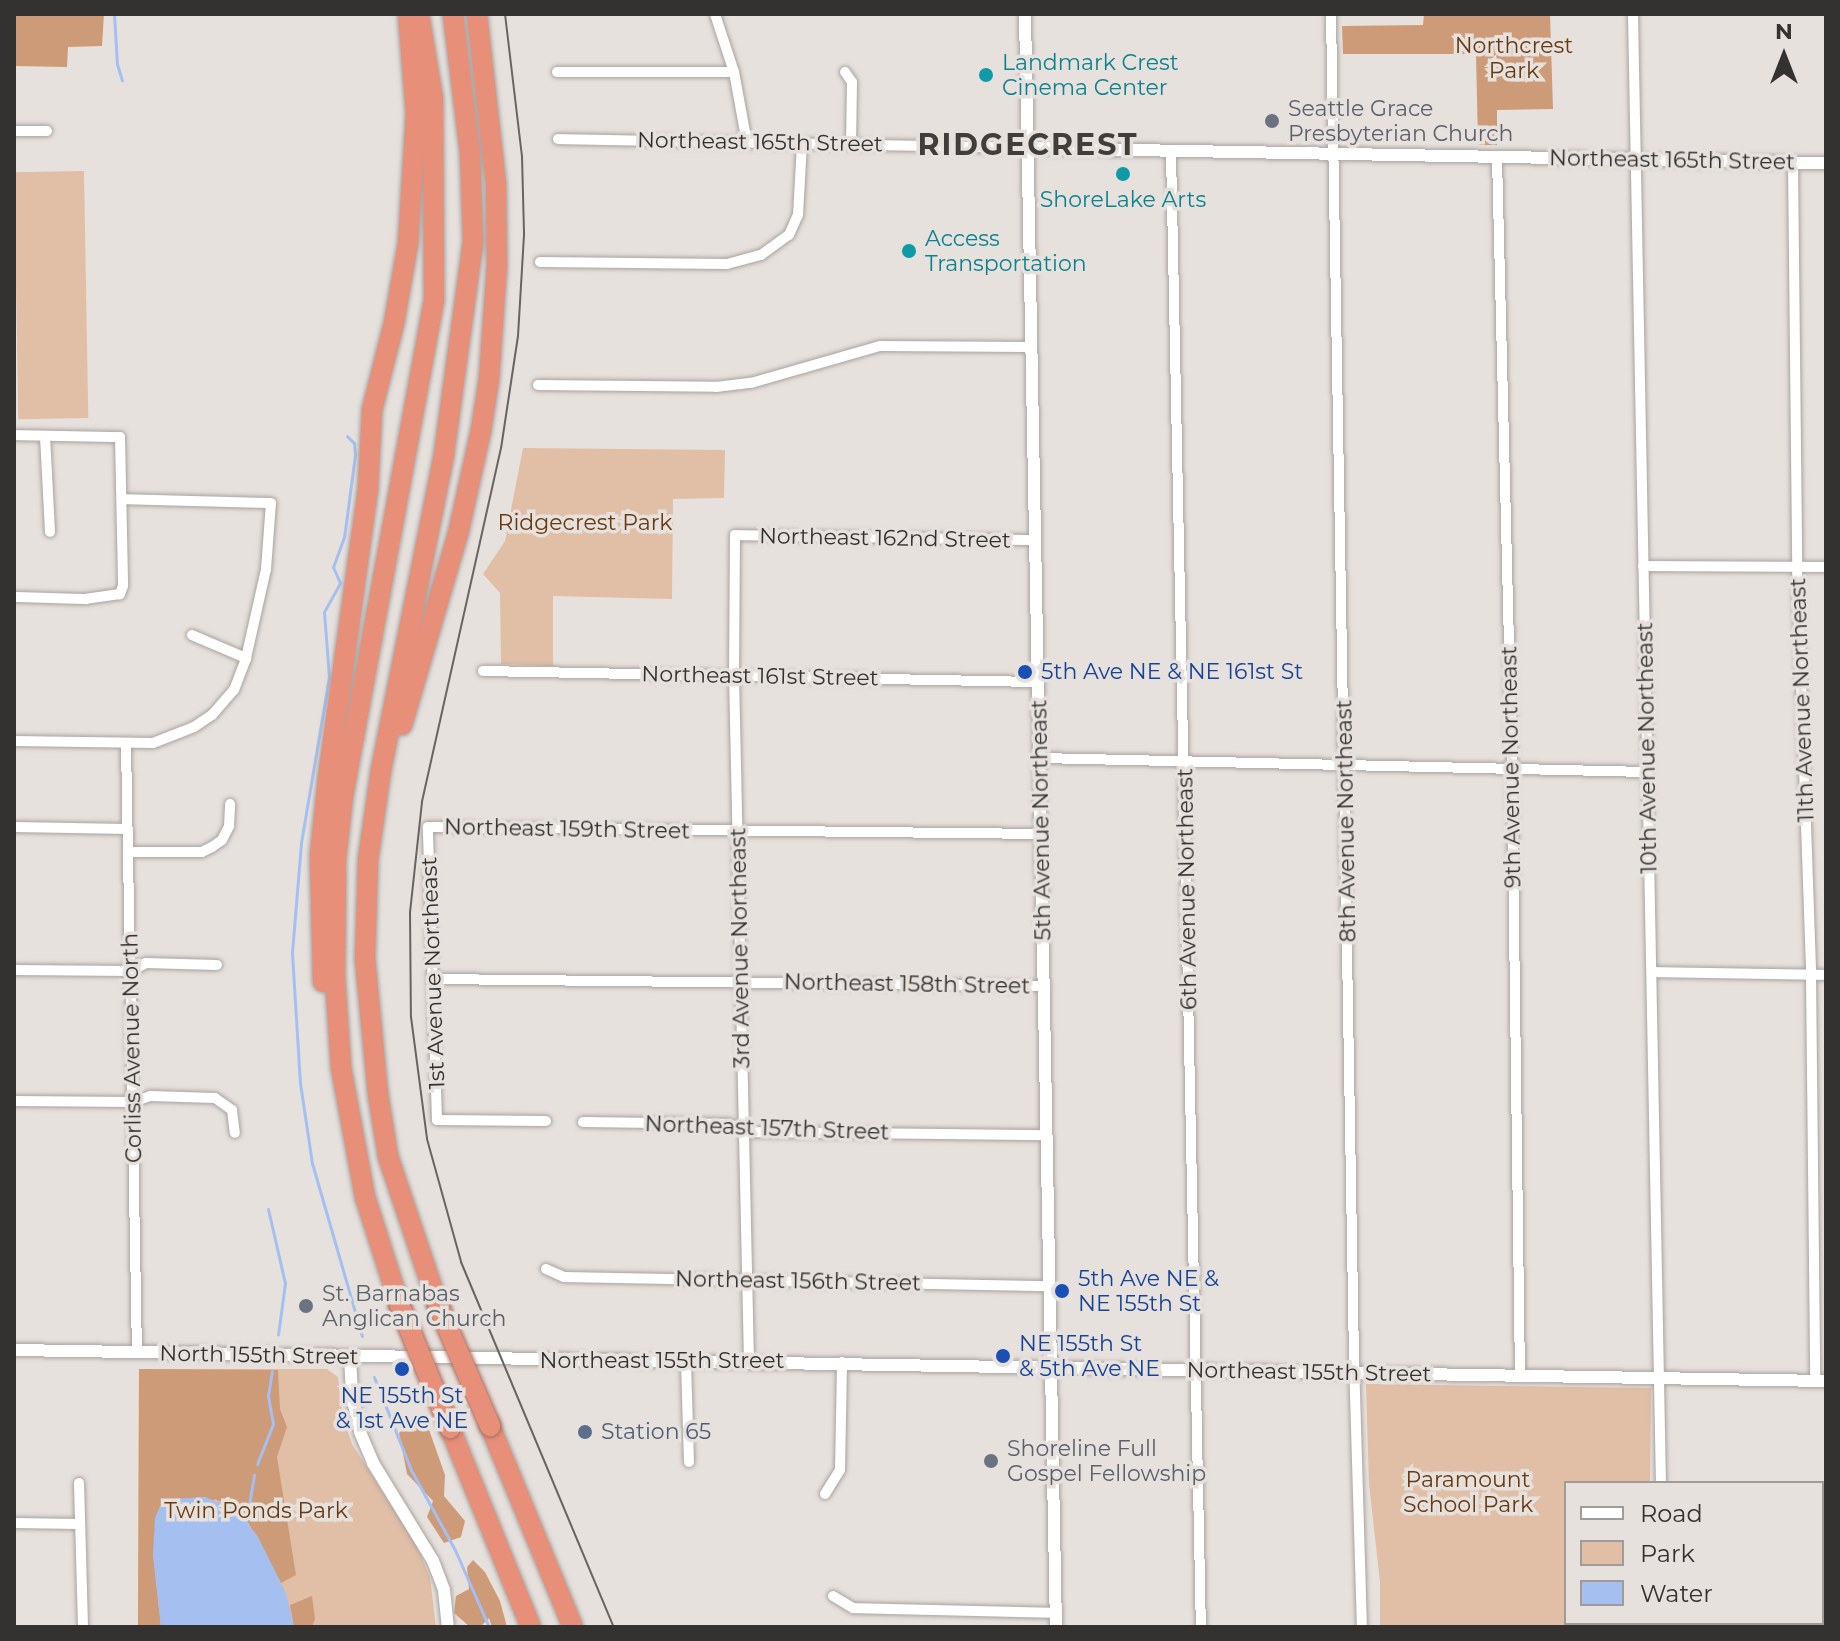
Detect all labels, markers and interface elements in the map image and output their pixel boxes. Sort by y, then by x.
north arrow [1744,16,1824,96]
text: N [1775,18,1793,45]
park label: Northcrest Park [1455,32,1573,84]
place label: Landmark Crest Cinema Center [1002,49,1179,100]
marker: Landmark Crest Cinema Center [977,66,995,84]
place label: Seattle Grace Presbyterian Church [1288,95,1513,146]
marker: Seattle Grace Presbyterian Church [1263,112,1281,130]
street label: Northeast 165th Street [637,127,883,157]
district label: RIDGECREST [917,127,1139,163]
street label: Northeast 165th Street [1549,145,1795,175]
marker: ShoreLake Arts [1114,165,1132,183]
place label: ShoreLake Arts [1040,187,1206,213]
place label: Access Transportation [925,225,1087,276]
marker: Access Transportation [900,242,918,260]
park label: Ridgecrest Park [498,510,672,536]
street label: Northeast 162nd Street [759,523,1011,553]
street label: 11th Avenue Northeast [1785,577,1819,823]
street label: 10th Avenue Northeast [1632,622,1662,874]
street label: 9th Avenue Northeast [1496,646,1526,888]
place label: 5th Ave NE & NE 161st St [1041,659,1303,685]
street label: Northeast 161st Street [641,661,879,691]
marker: 5th Ave NE & NE 161st St [1016,663,1034,681]
street label: 5th Avenue Northeast [1026,699,1056,941]
street label: 8th Avenue Northeast [1331,699,1361,943]
street label: 6th Avenue Northeast [1172,768,1202,1010]
street label: Northeast 159th Street [444,814,690,844]
street label: 3rd Avenue Northeast [725,827,755,1069]
street label: 1st Avenue Northeast [416,856,450,1090]
street label: Corliss Avenue North [117,933,147,1163]
street label: Northeast 158th Street [784,969,1030,999]
street label: Northeast 157th Street [644,1111,890,1145]
place label: 5th Ave NE & NE 155th St [1078,1265,1219,1316]
street label: Northeast 156th Street [675,1266,921,1296]
place label: St. Barnabas Anglican Church [322,1280,506,1332]
marker: 5th Ave NE & NE 155th St [1053,1282,1071,1300]
marker: St. Barnabas Anglican Church [297,1297,315,1315]
place label: NE 155th St & 5th Ave NE [1019,1330,1160,1382]
street label: North 155th Street [159,1340,359,1370]
marker: NE 155th St & 5th Ave NE [994,1347,1012,1365]
street label: Northeast 155th Street [540,1348,784,1374]
street label: Northeast 155th Street [1186,1357,1432,1387]
marker: NE 155th St & 1st Ave NE [393,1360,411,1378]
place label: NE 155th St & 1st Ave NE [336,1382,468,1434]
place label: Station 65 [601,1419,711,1445]
marker: Station 65 [576,1423,594,1441]
place label: Shoreline Full Gospel Fellowship [1007,1435,1206,1486]
marker: Shoreline Full Gospel Fellowship [982,1452,1000,1470]
park label: Paramount School Park [1403,1466,1533,1518]
legend [1564,1481,1824,1625]
park label: Twin Ponds Park [164,1498,348,1524]
text: Road [1640,1499,1703,1528]
text: Park [1640,1539,1695,1568]
text: Water [1640,1579,1713,1608]

